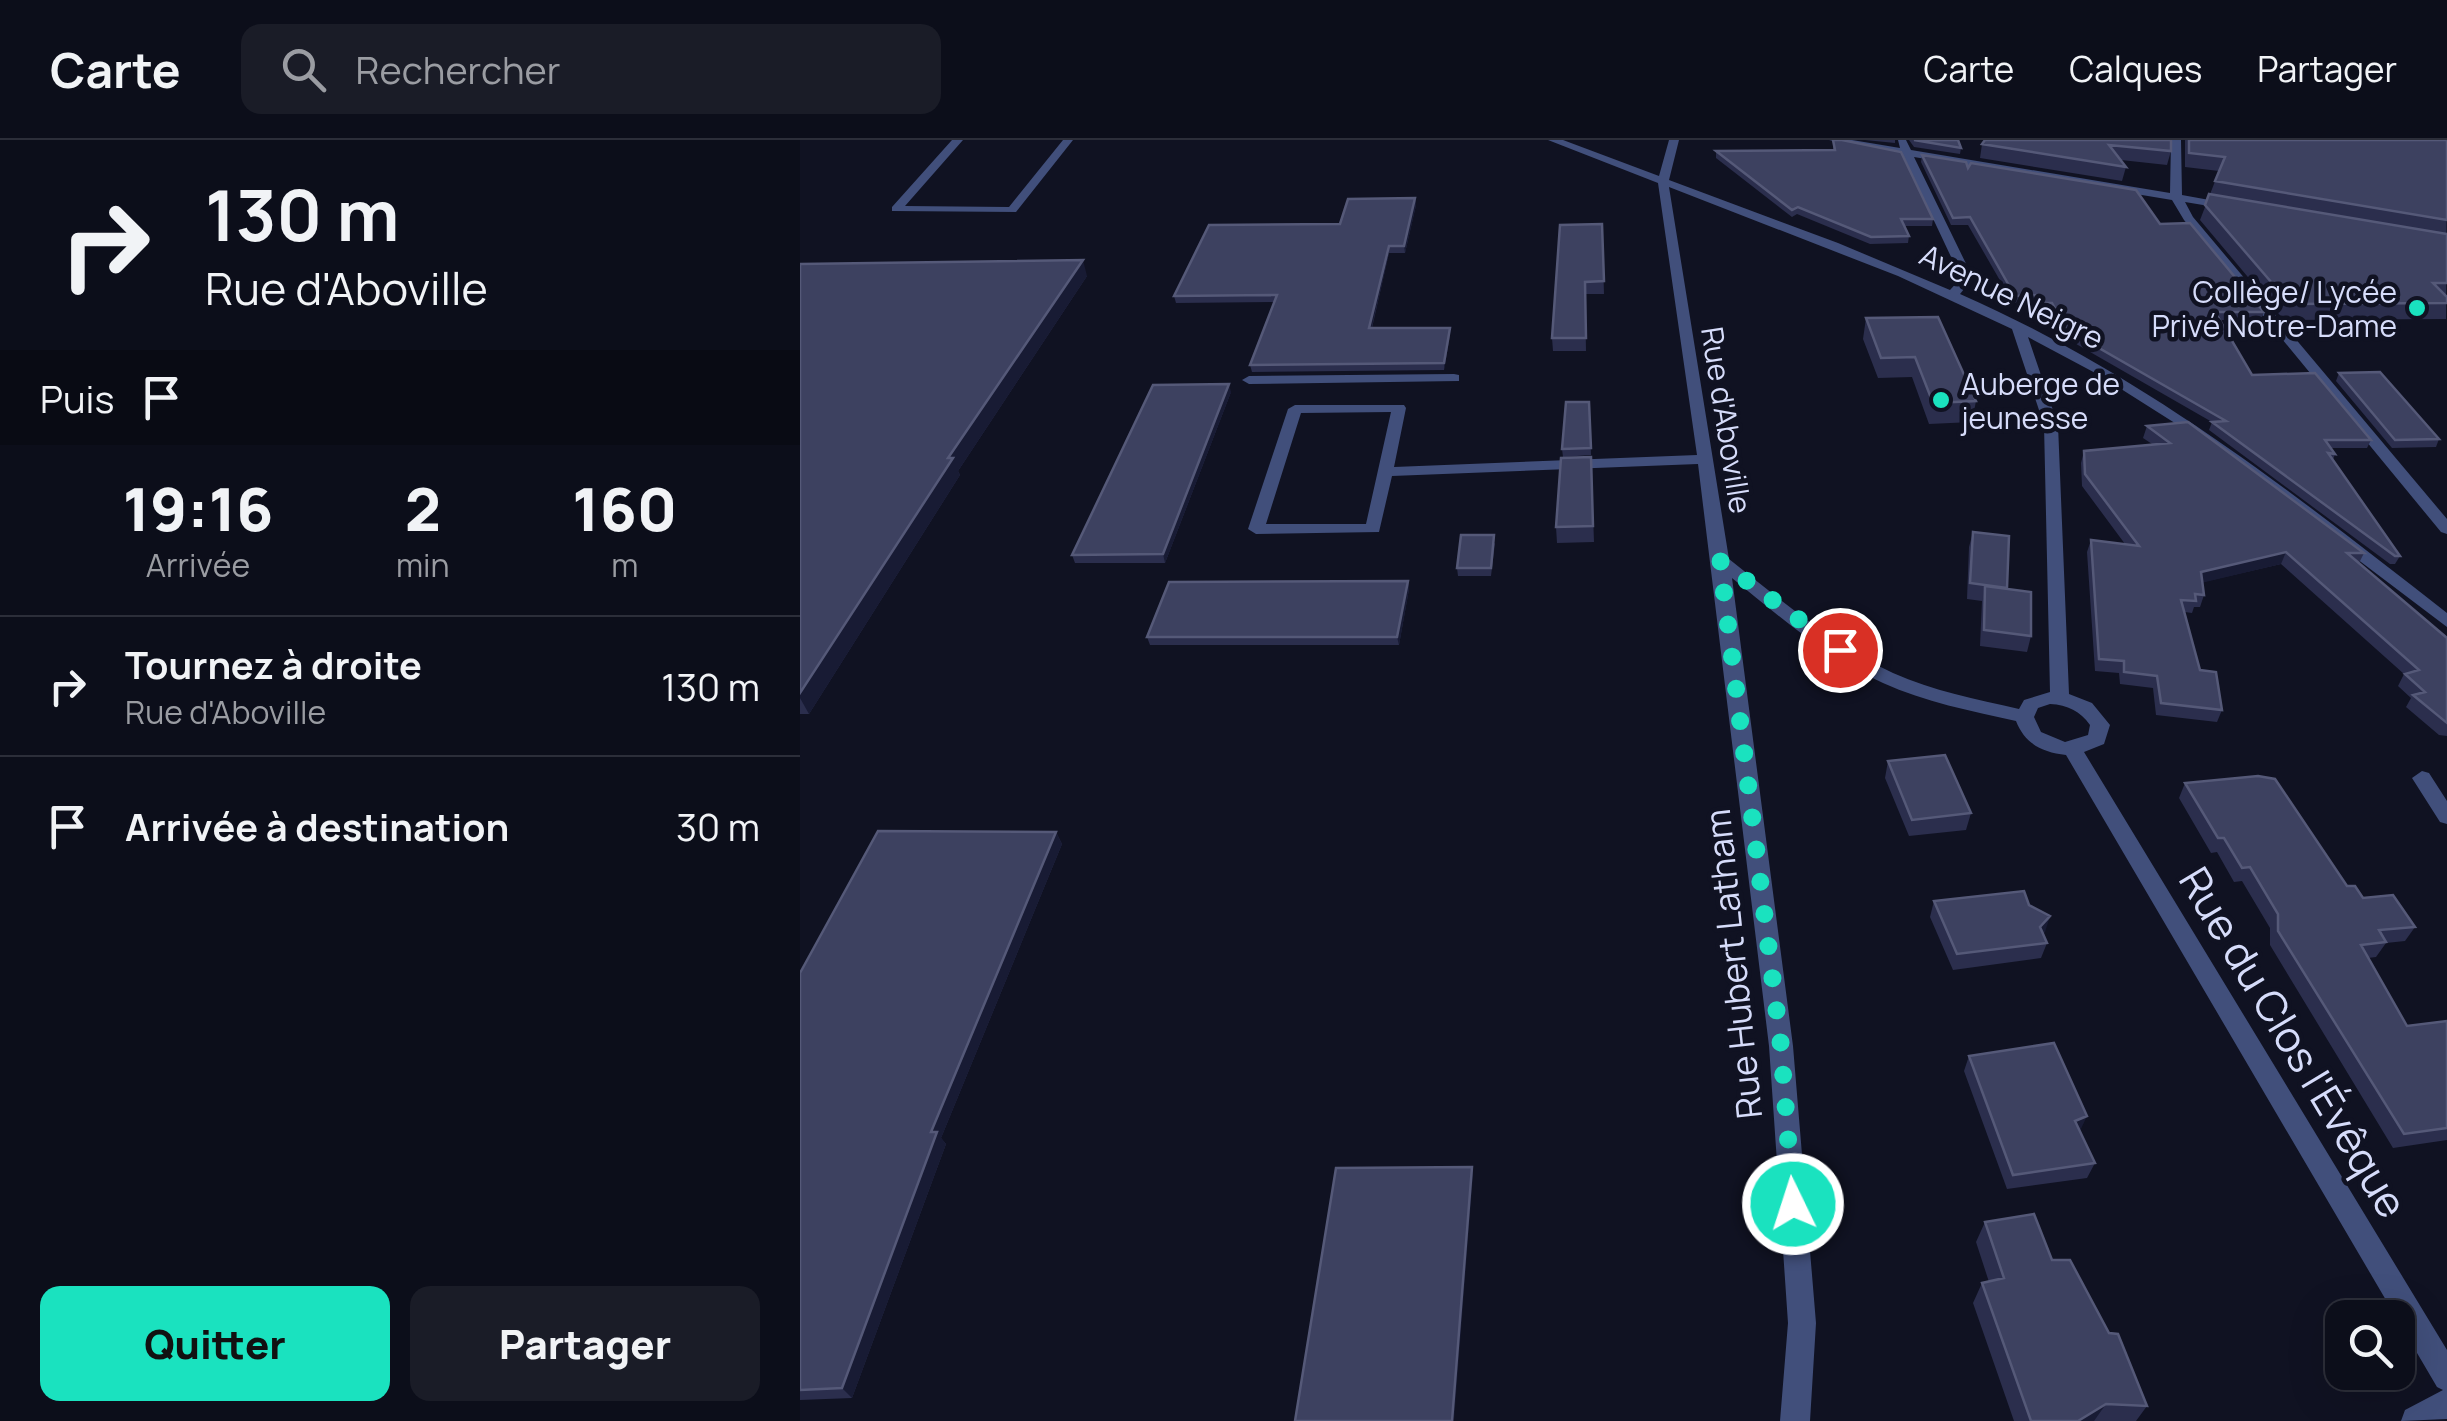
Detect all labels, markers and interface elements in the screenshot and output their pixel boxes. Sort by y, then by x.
search box [241,24,941,114]
text: Carte [50,37,181,102]
icon: search [276,42,331,97]
text: Rechercher [356,43,560,95]
text: Carte [1923,45,2014,93]
text: Calques [2069,45,2202,93]
text: Partager [2257,45,2397,93]
text: 130 m [205,166,399,262]
icon: right [40,180,170,310]
street label: Avenue Neigre [1913,234,2111,358]
text: Rue d'Aboville [205,257,488,319]
place label: Collège/ Lycée Privé Notre-Dame [2152,271,2397,346]
marker: Collège/ Lycée Privé Notre-Dame [2406,297,2428,319]
street label: Rue d'Aboville [1692,324,1762,516]
place label: Auberge de jeunesse [1960,363,2120,438]
icon: arrive [134,370,189,425]
text: Puis [40,372,114,424]
marker: Auberge de jeunesse [1930,389,1952,411]
text: 19:16 [123,467,273,549]
text: 2 [405,467,441,549]
text: 160 [572,467,677,549]
text: Arrivée [146,543,250,587]
text: min [396,543,450,587]
text: m [611,543,638,587]
pin [1798,608,1883,693]
icon: arrive [1813,623,1868,678]
text: Tournez à droite [125,638,422,690]
icon: right [40,659,95,714]
text: 130 m [661,660,760,712]
text: Rue d'Aboville [125,690,326,734]
icon: arrive [40,799,95,854]
text: Arrivée à destination [125,800,509,852]
text: 30 m [676,800,760,852]
street label: Rue Hubert Latham [1693,807,1773,1121]
street label: Rue du Clos l'Évêque [2166,856,2422,1228]
position arrow [1741,1152,1845,1256]
button: Quitter [40,1286,390,1401]
button: Partager [410,1286,760,1401]
map controls [2325,1300,2415,1390]
button: search [2325,1300,2415,1390]

